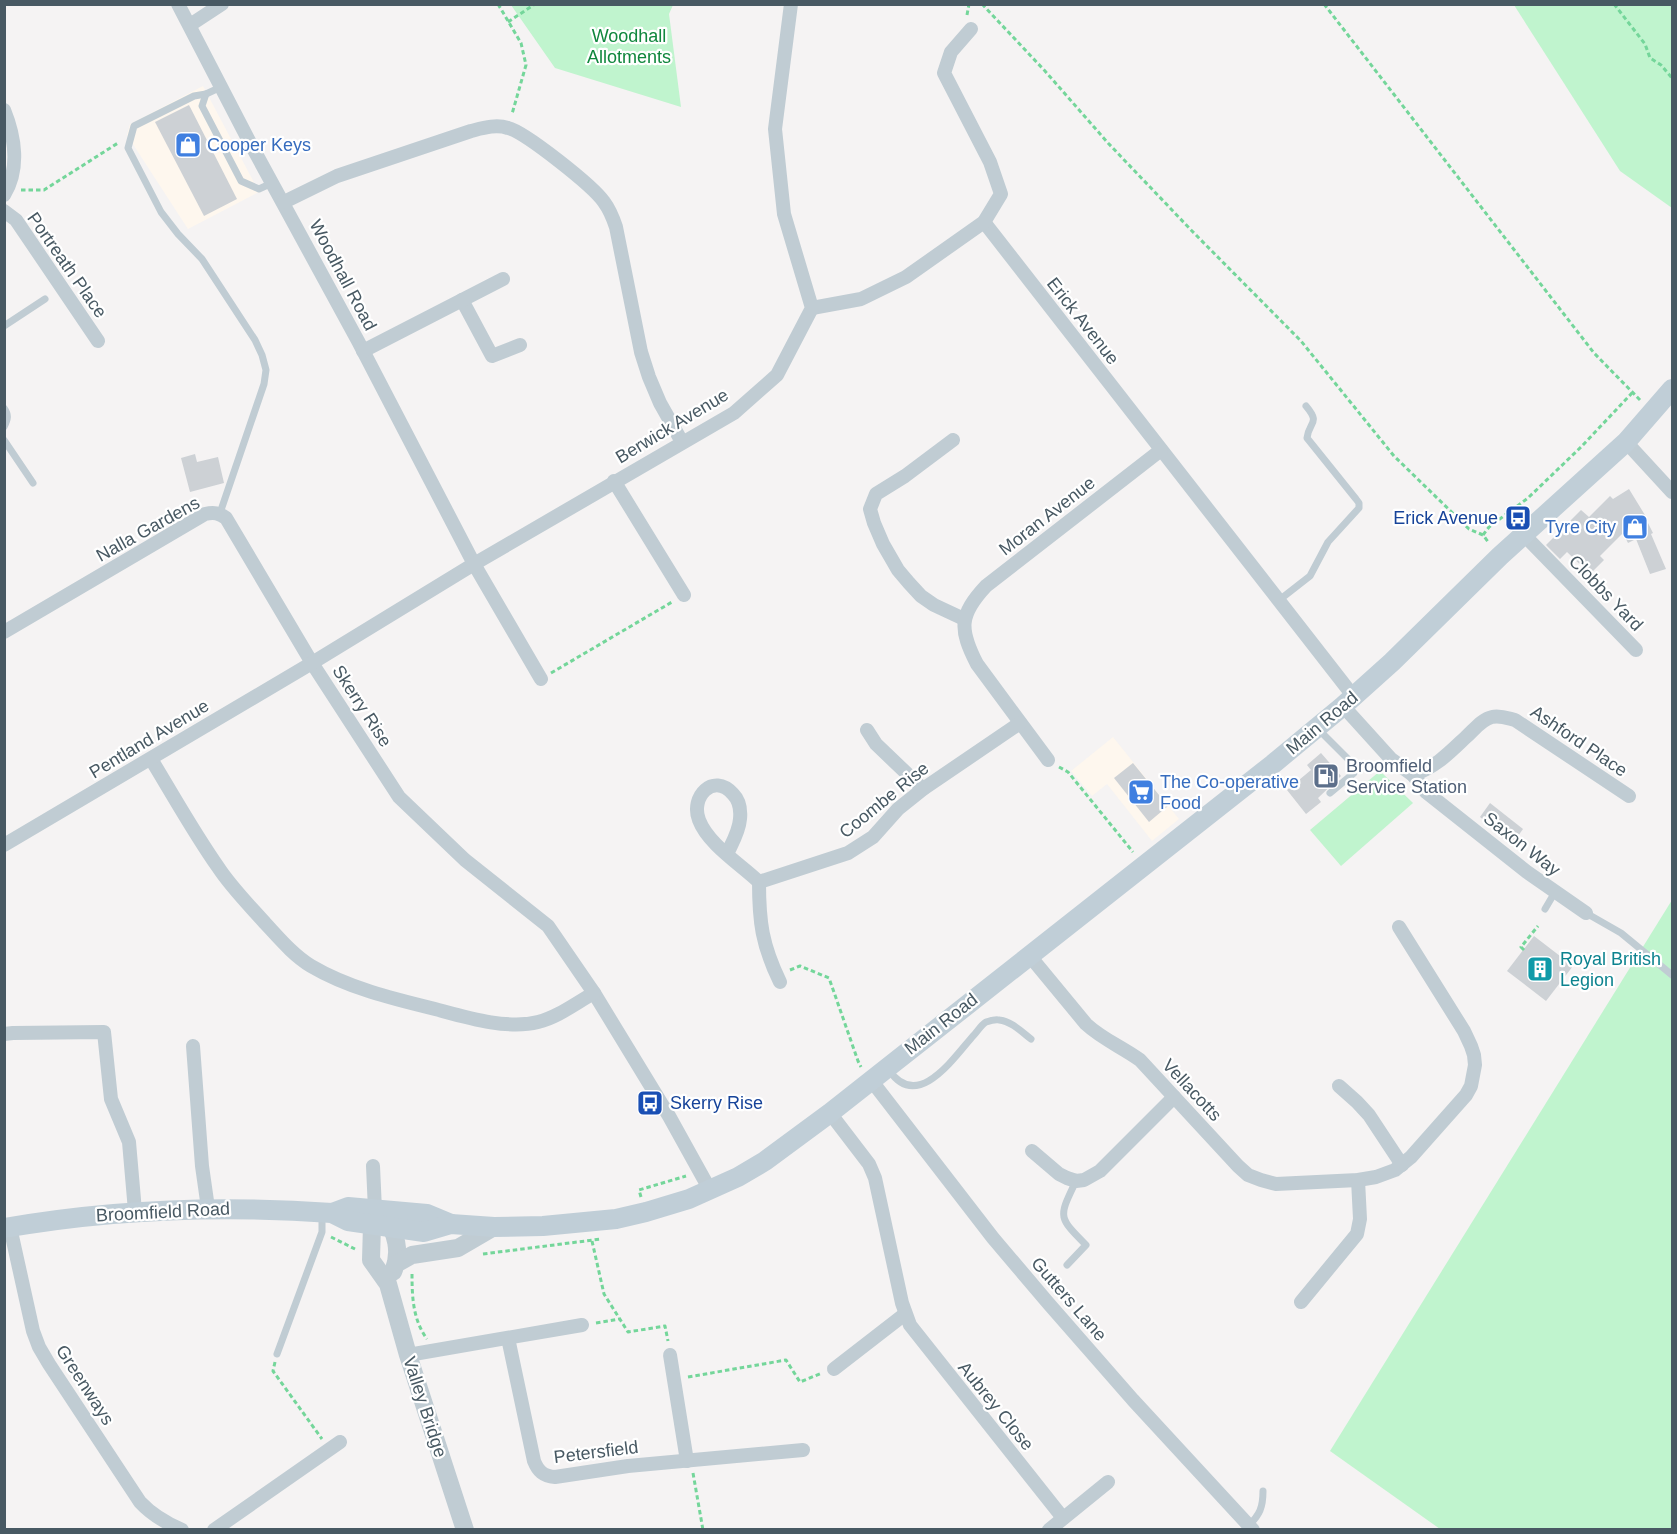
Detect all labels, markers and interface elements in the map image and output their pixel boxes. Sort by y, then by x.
park label: Woodhall Allotments [587,26,671,67]
shop icon: Cooper Keys [173,130,203,160]
place label: Cooper Keys [207,135,311,155]
street label: Portreath Place [23,208,111,322]
street label: Woodhall Road [305,216,381,334]
street label: Erick Avenue [1043,274,1123,368]
street label: Berwick Avenue [612,385,732,467]
street label: Moran Avenue [995,472,1099,560]
street label: Nalla Gardens [93,492,203,566]
bus stop icon: Erick Avenue [1503,503,1533,533]
place label: Erick Avenue [1393,508,1498,528]
shop icon: Tyre City [1620,512,1650,542]
place label: Tyre City [1545,517,1616,537]
street label: Clobbs Yard [1565,551,1647,635]
street label: Skerry Rise [328,662,396,750]
street label: Main Road [1282,687,1362,759]
street label: Pentland Avenue [86,695,212,783]
street label: Ashford Place [1527,701,1631,781]
place label: Broomfield Service Station [1346,756,1467,797]
street label: Coombe Rise [835,758,933,842]
fuel station icon: Broomfield Service Station [1311,761,1341,791]
place label: The Co-operative Food [1160,772,1299,813]
supermarket icon: The Co-operative Food [1126,777,1156,807]
street label: Saxon Way [1480,808,1564,880]
place label: Royal British Legion [1560,949,1661,990]
building icon: Royal British Legion [1525,954,1555,984]
street label: Main Road [901,989,981,1059]
street label: Vellacotts [1158,1055,1226,1125]
bus stop icon: Skerry Rise [635,1088,665,1118]
place label: Skerry Rise [670,1093,763,1113]
street label: Broomfield Road [96,1199,230,1225]
street label: Gutters Lane [1027,1253,1111,1345]
street label: Greenways [52,1341,118,1429]
street label: Valley Bridge [399,1354,451,1460]
street label: Aubrey Close [954,1358,1038,1454]
street label: Petersfield [553,1437,639,1467]

